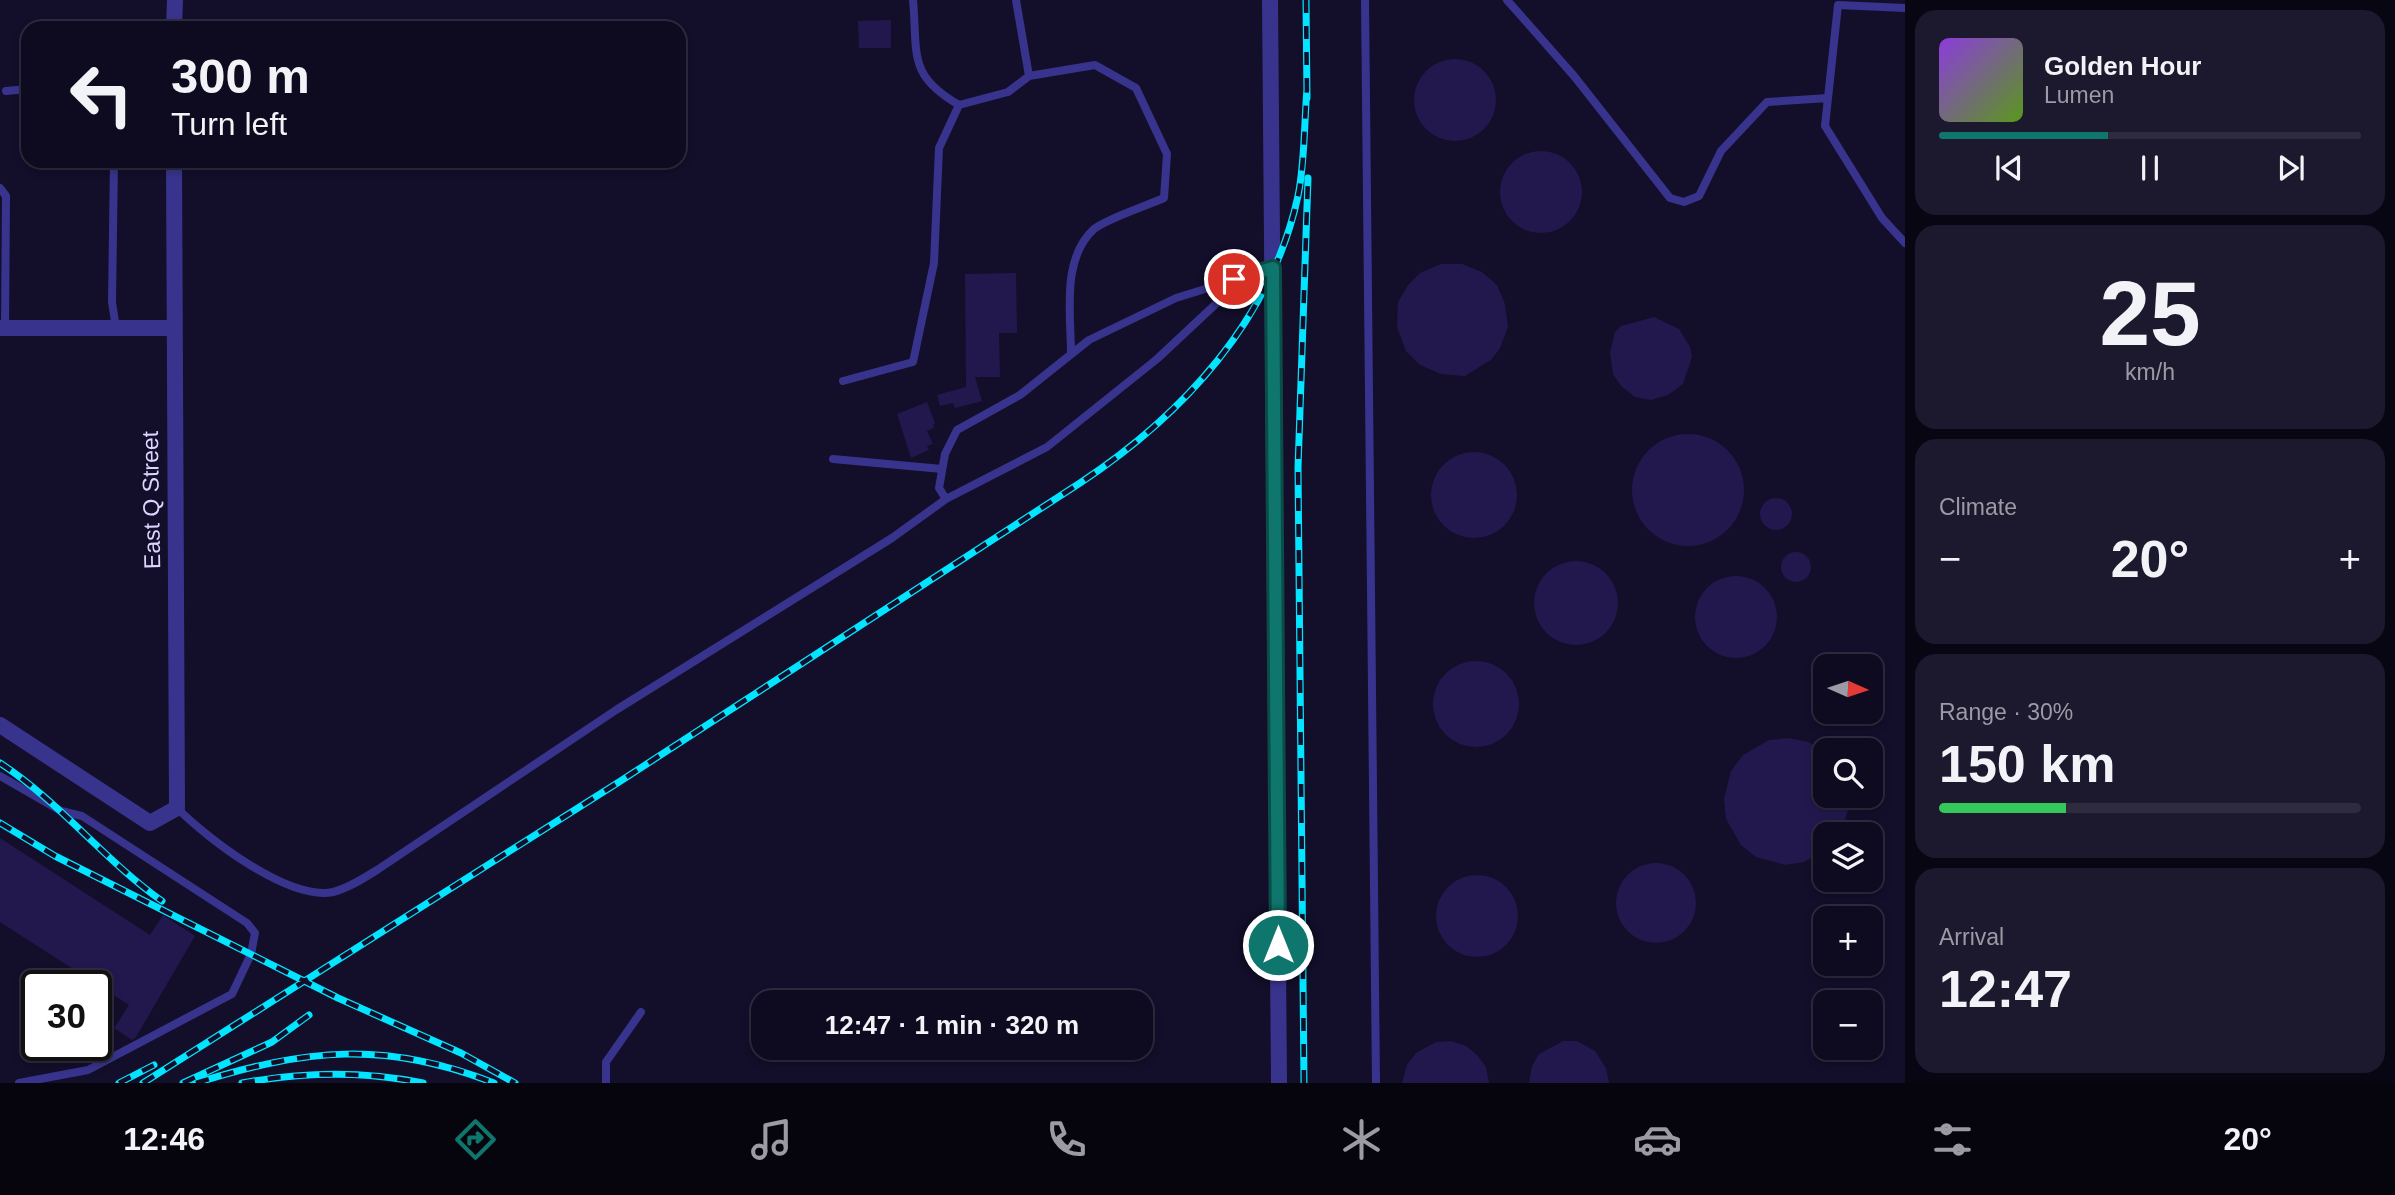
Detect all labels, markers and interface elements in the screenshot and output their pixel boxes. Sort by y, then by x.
icon: left [56,49,147,140]
text: 300 m [171,49,310,103]
text: Golden Hour [2044,51,2201,81]
text: Lumen [2044,82,2114,108]
text: Turn left [171,106,287,142]
icon: previous [1990,149,2028,187]
icon: pause [2131,149,2169,187]
icon: next [2272,149,2310,187]
pin [1204,249,1264,309]
icon: arrive [1215,260,1253,298]
text: 25 [2099,263,2201,364]
text: km/h [2125,359,2175,385]
street label: East Q Street [137,430,165,569]
text: Climate [1939,494,2017,520]
text: 20° [2111,530,2189,588]
text: − [1939,538,1961,580]
text: + [2339,538,2361,580]
north arrow [1813,654,1883,724]
map controls [1813,654,1883,1060]
text: Range · 30% [1939,699,2073,725]
text: 150 km [1939,735,2115,793]
button: search [1813,738,1883,808]
button: layers [1813,822,1883,892]
button: + [1813,906,1883,976]
position arrow [1241,908,1315,982]
text: Arrival [1939,924,2004,950]
text: 12:47 [1939,960,2072,1018]
speed limit sign: 30 [21,970,112,1061]
button: − [1813,990,1883,1060]
text: 12:47 · 1 min · 320 m [825,1010,1079,1040]
icon: directions [451,1115,500,1164]
icon: music [747,1115,796,1164]
icon: phone [1042,1115,1091,1164]
icon: climate [1337,1115,1386,1164]
icon: car [1633,1115,1682,1164]
icon: filters [1928,1115,1977,1164]
text: 12:46 [123,1121,205,1157]
text: 20° [2223,1121,2272,1157]

